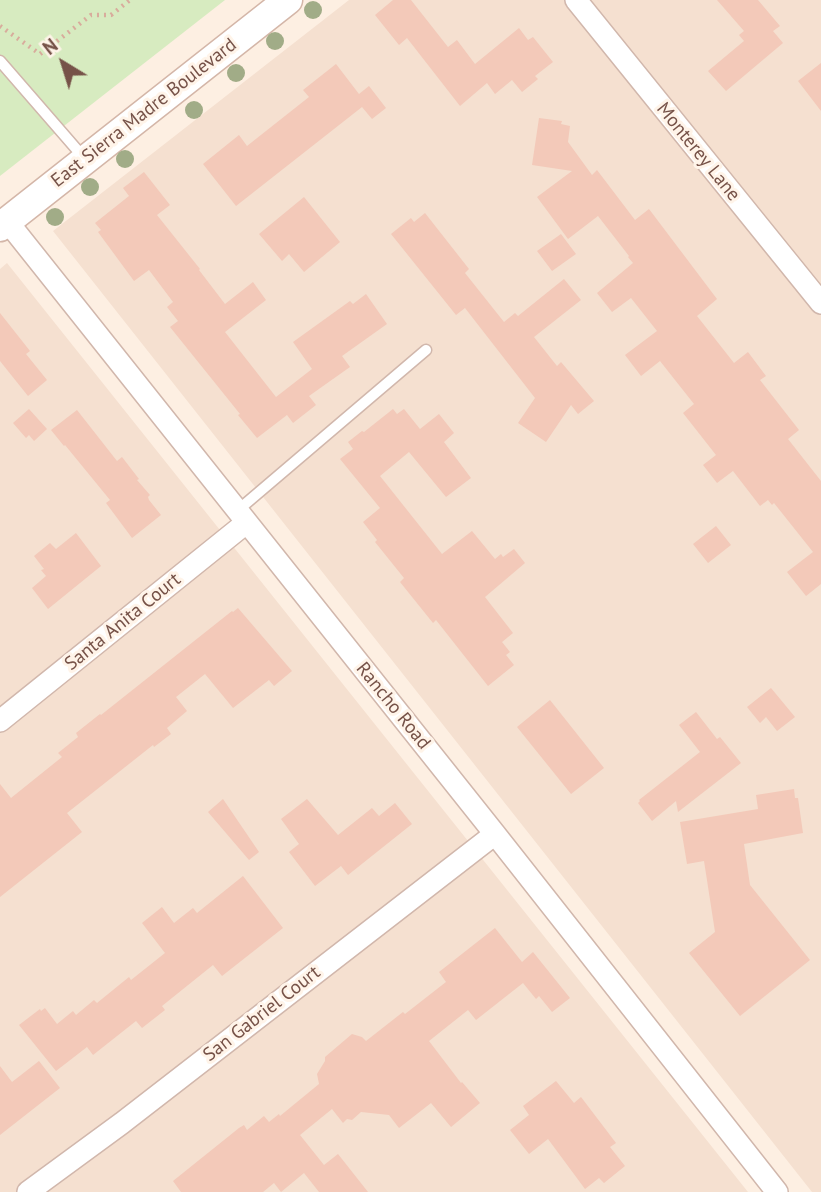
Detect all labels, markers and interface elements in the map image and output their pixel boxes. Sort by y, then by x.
north arrow [28,28,98,98]
text: N [38,33,62,60]
street label: East Sierra Madre Boulevard [47,34,241,192]
street label: Monterey Lane [651,98,745,206]
street label: Santa Anita Court [60,568,186,676]
street label: Rancho Road [351,658,435,754]
street label: San Gabriel Court [199,961,325,1067]

